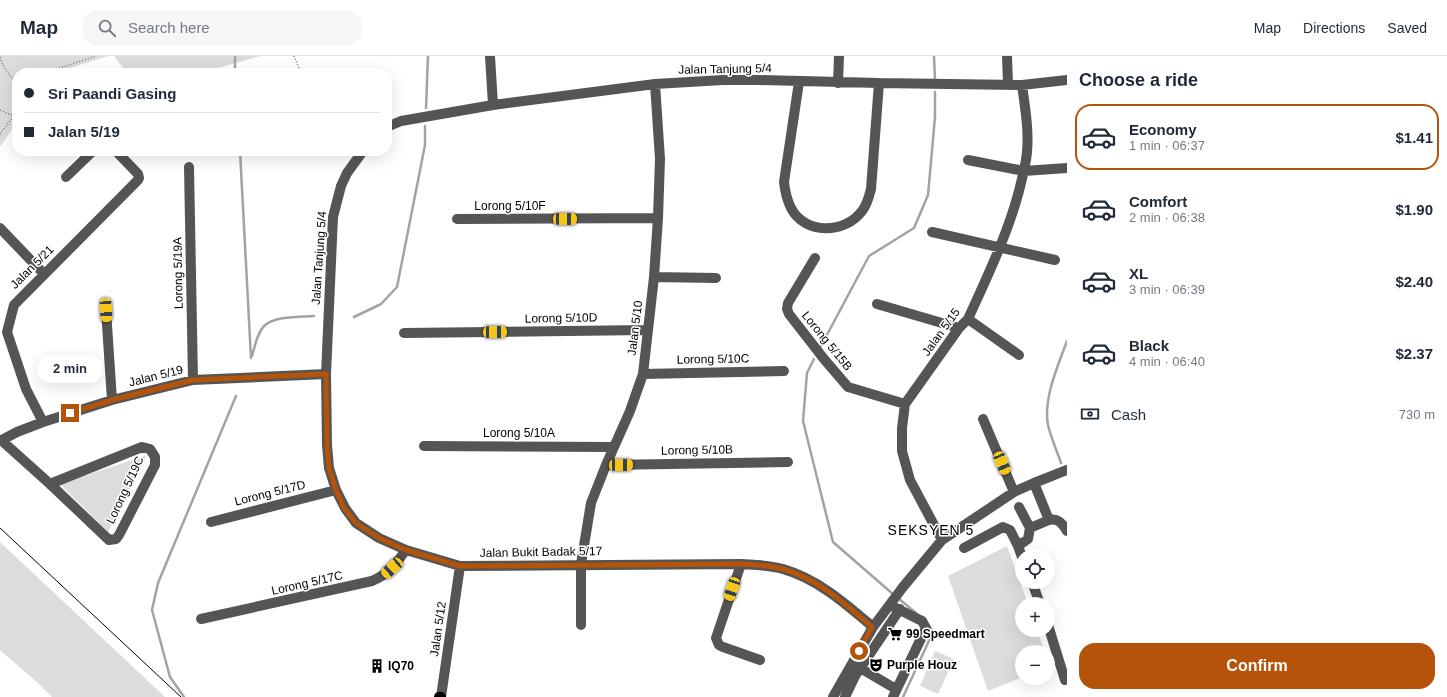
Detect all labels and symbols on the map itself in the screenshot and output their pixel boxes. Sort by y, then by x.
street label: Jalan Tanjung 5/4 [678,61,772,77]
street label: Lorong 5/10F [474,199,546,213]
street label: Jalan Tanjung 5/4 [309,210,329,305]
car [553,213,577,225]
street label: Lorong 5/19A [170,237,186,309]
street label: Jalan 5/21 [7,242,57,292]
car [99,298,113,322]
street label: Jalan 5/10 [625,299,645,356]
street label: Jalan 5/15 [919,305,963,359]
street label: Lorong 5/15B [799,309,855,373]
street label: Lorong 5/10D [525,310,598,326]
car [483,326,507,338]
street label: Lorong 5/10C [677,351,750,367]
callout: 2 min [37,355,103,383]
street label: Jalan 5/19 [127,362,185,389]
route end [61,404,79,422]
street label: Lorong 5/10A [483,426,555,440]
street label: Lorong 5/10B [661,442,733,458]
car [992,450,1012,476]
street label: Lorong 5/19C [103,454,147,526]
car [609,459,633,471]
street label: Lorong 5/17D [233,477,307,509]
district label: SEKSYEN 5 [888,522,974,538]
street label: Jalan Bukit Badak 5/17 [480,544,603,560]
car [379,556,405,580]
street label: Lorong 5/17C [270,568,344,598]
car [722,576,742,602]
street label: Jalan 5/12 [427,600,449,657]
supermarket icon: 99 Speedmart [887,626,903,642]
place label: 99 Speedmart [906,627,985,641]
route start [850,642,868,660]
theatre icon: Purple Houz [868,657,884,673]
building icon: IQ70 [369,658,385,674]
place label: Purple Houz [887,658,957,672]
place label: IQ70 [388,659,414,673]

